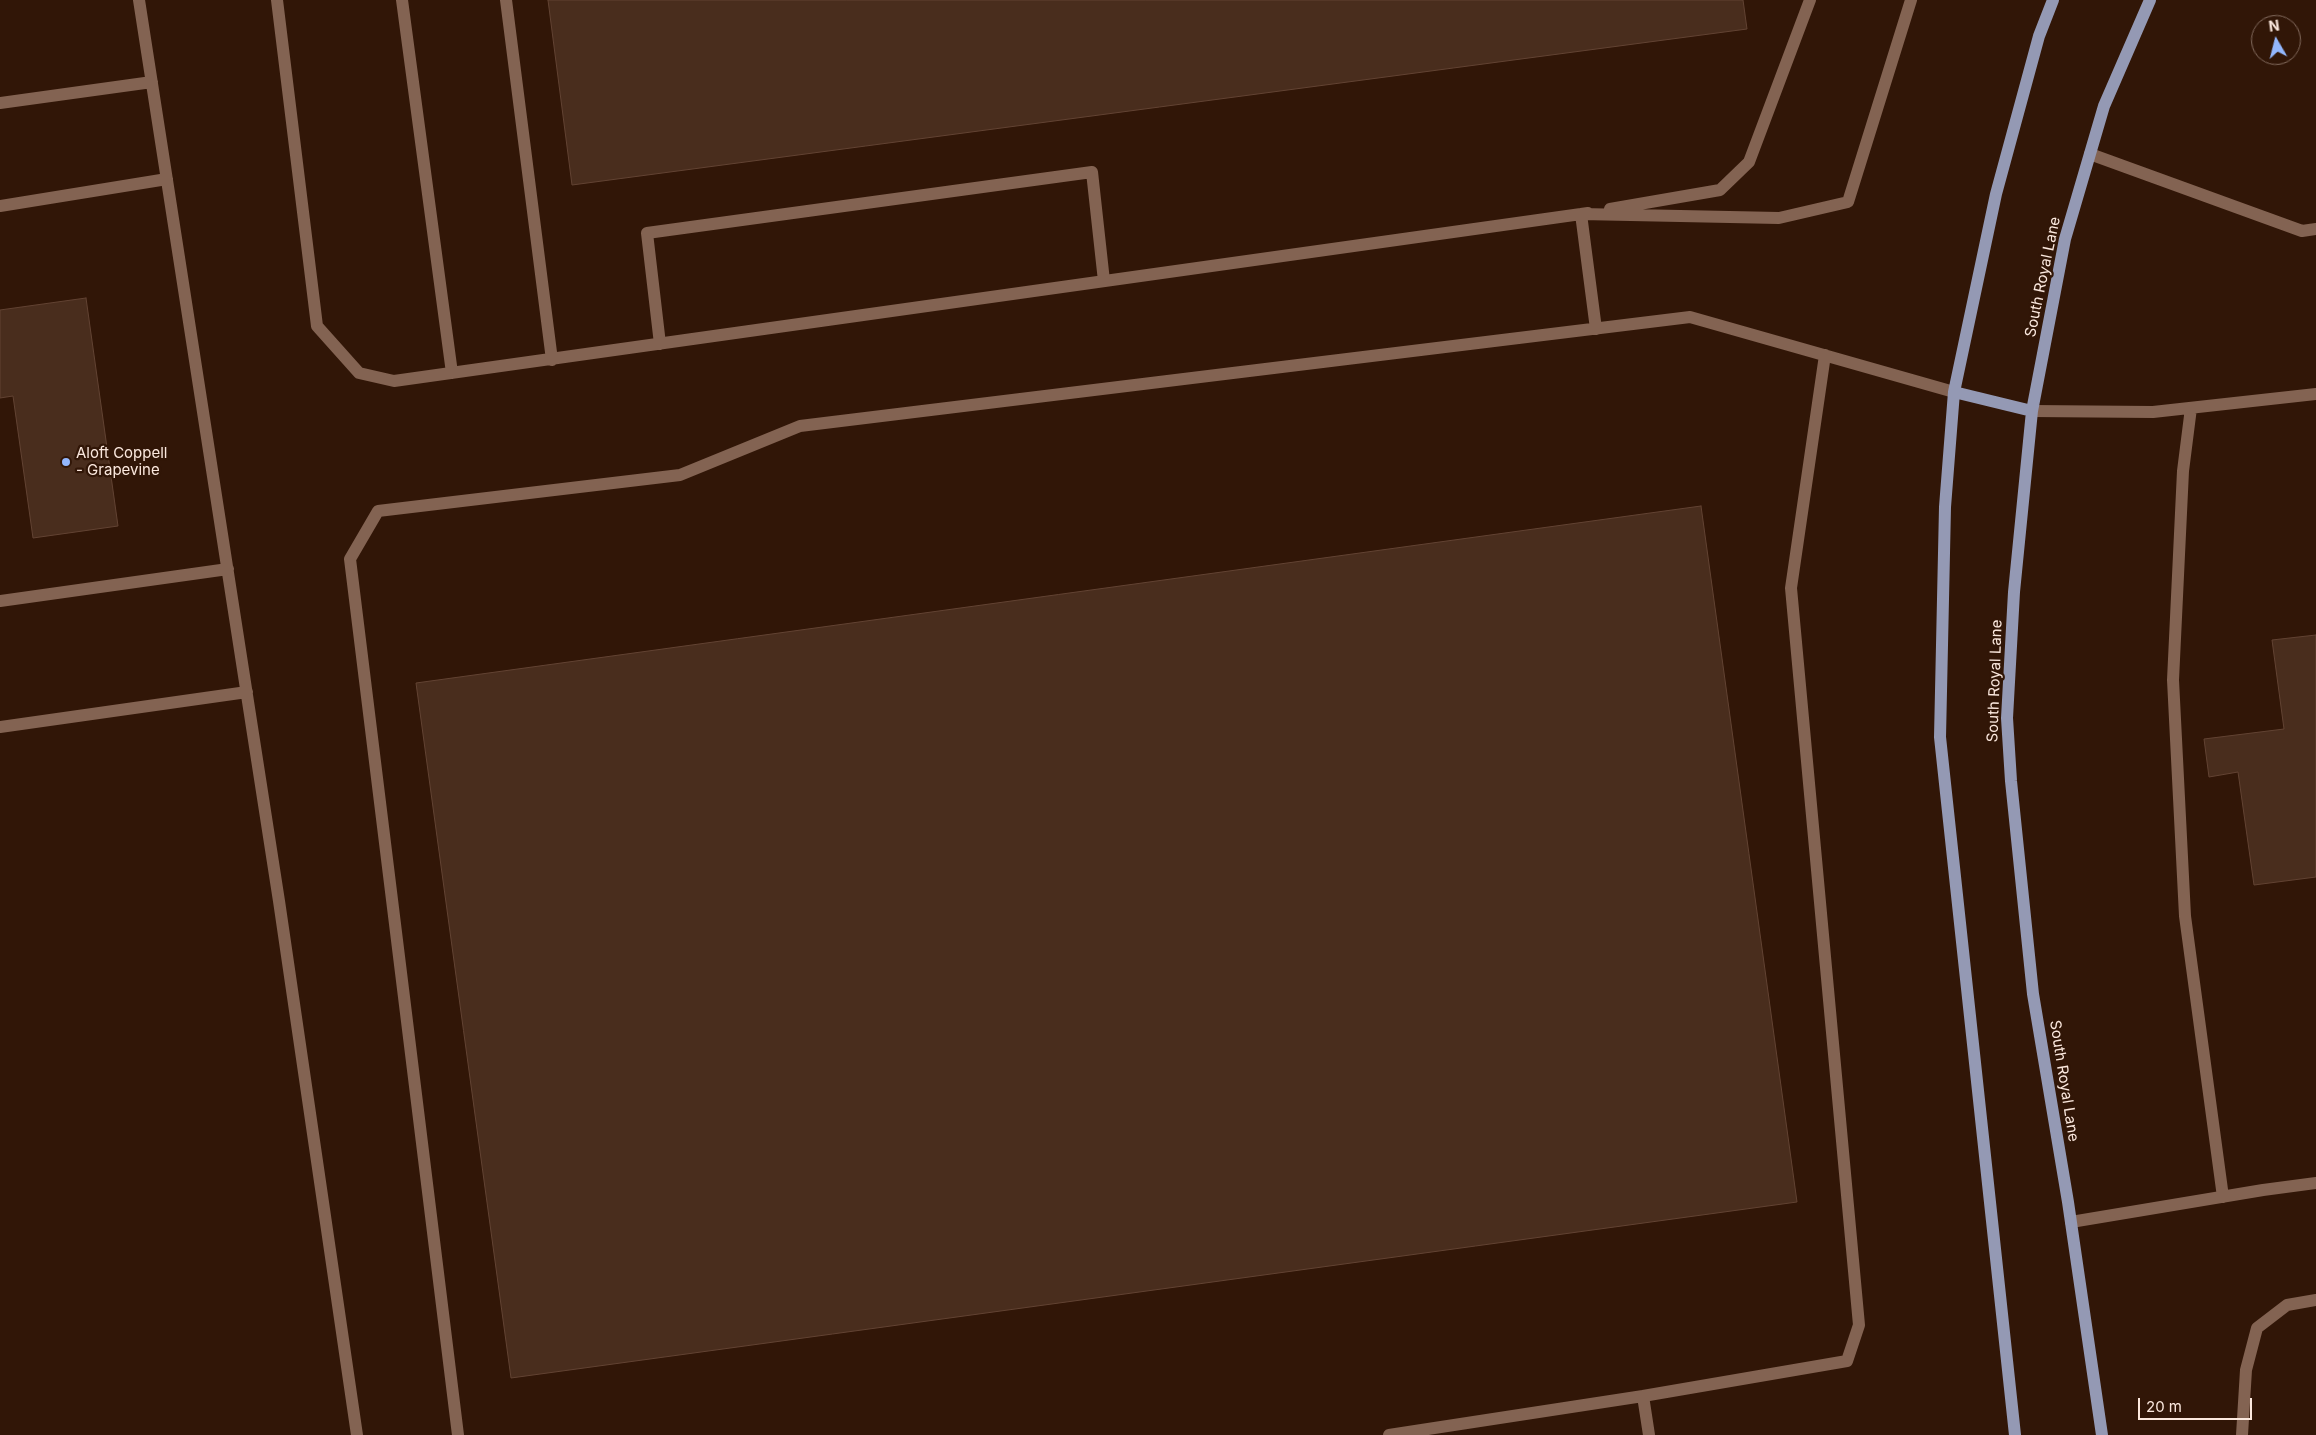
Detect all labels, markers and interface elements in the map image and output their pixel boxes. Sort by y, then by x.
north arrow [2251,15,2301,65]
text: N [2268,16,2280,35]
street label: South Royal Lane [2021,215,2065,339]
place label: Aloft Coppell - Grapevine [76,444,167,479]
marker: Aloft Coppell - Grapevine [60,456,72,468]
street label: South Royal Lane [1984,619,2006,743]
street label: South Royal Lane [2046,1019,2082,1143]
scale bar [2141,1388,2255,1420]
text: 20 m [2146,1397,2182,1416]

